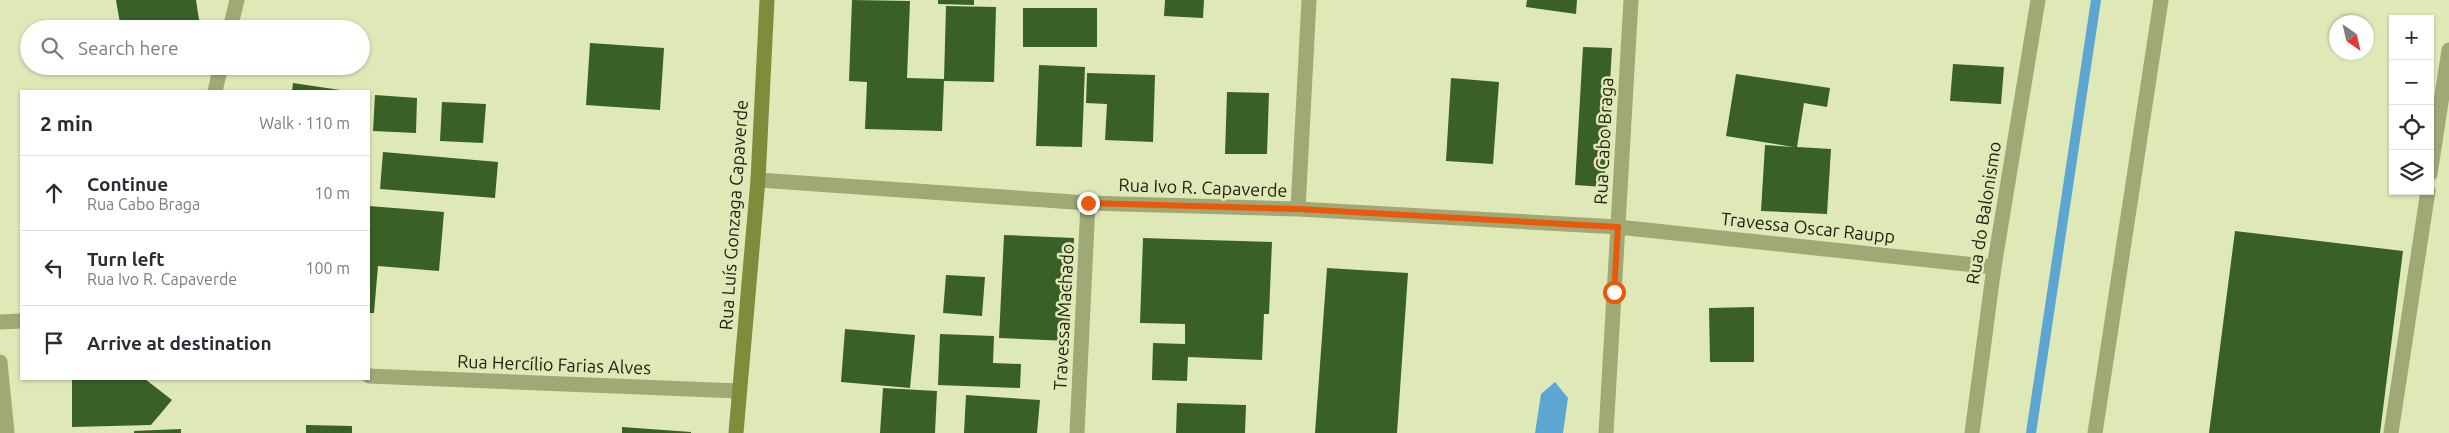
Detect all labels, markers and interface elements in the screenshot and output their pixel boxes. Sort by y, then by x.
north arrow [2329,15,2374,60]
map controls [2389,15,2434,195]
button: + [2389,15,2434,60]
search box [20,20,370,75]
icon: search [38,34,66,62]
text: Search here [78,37,178,59]
button: − [2389,60,2434,105]
street label: Rua Cabo Braga [1590,77,1616,205]
street label: Rua Luís Gonzaga Capaverde [715,99,751,331]
button: locate [2389,105,2434,150]
text: 2 min [40,111,93,135]
text: Walk · 110 m [259,114,350,132]
street label: Rua do Balonismo [1962,140,2004,286]
button: layers [2389,150,2434,195]
text: Continue [87,173,168,195]
street label: Rua Ivo R. Capaverde [1118,174,1288,200]
icon: ahead [40,179,68,207]
text: 10 m [314,184,350,202]
route end [1077,192,1100,215]
text: Rua Cabo Braga [87,195,200,213]
street label: Travessa Oscar Raupp [1720,208,1896,246]
street label: Travessa Machado [1049,243,1077,391]
text: Turn left [87,248,165,270]
icon: left [40,254,68,282]
text: 100 m [305,259,350,277]
text: Rua Ivo R. Capaverde [87,270,237,288]
route start [1603,281,1626,304]
icon: arrive [40,329,68,357]
text: Arrive at destination [87,332,272,354]
street label: Rua Hercílio Farias Alves [457,351,651,377]

